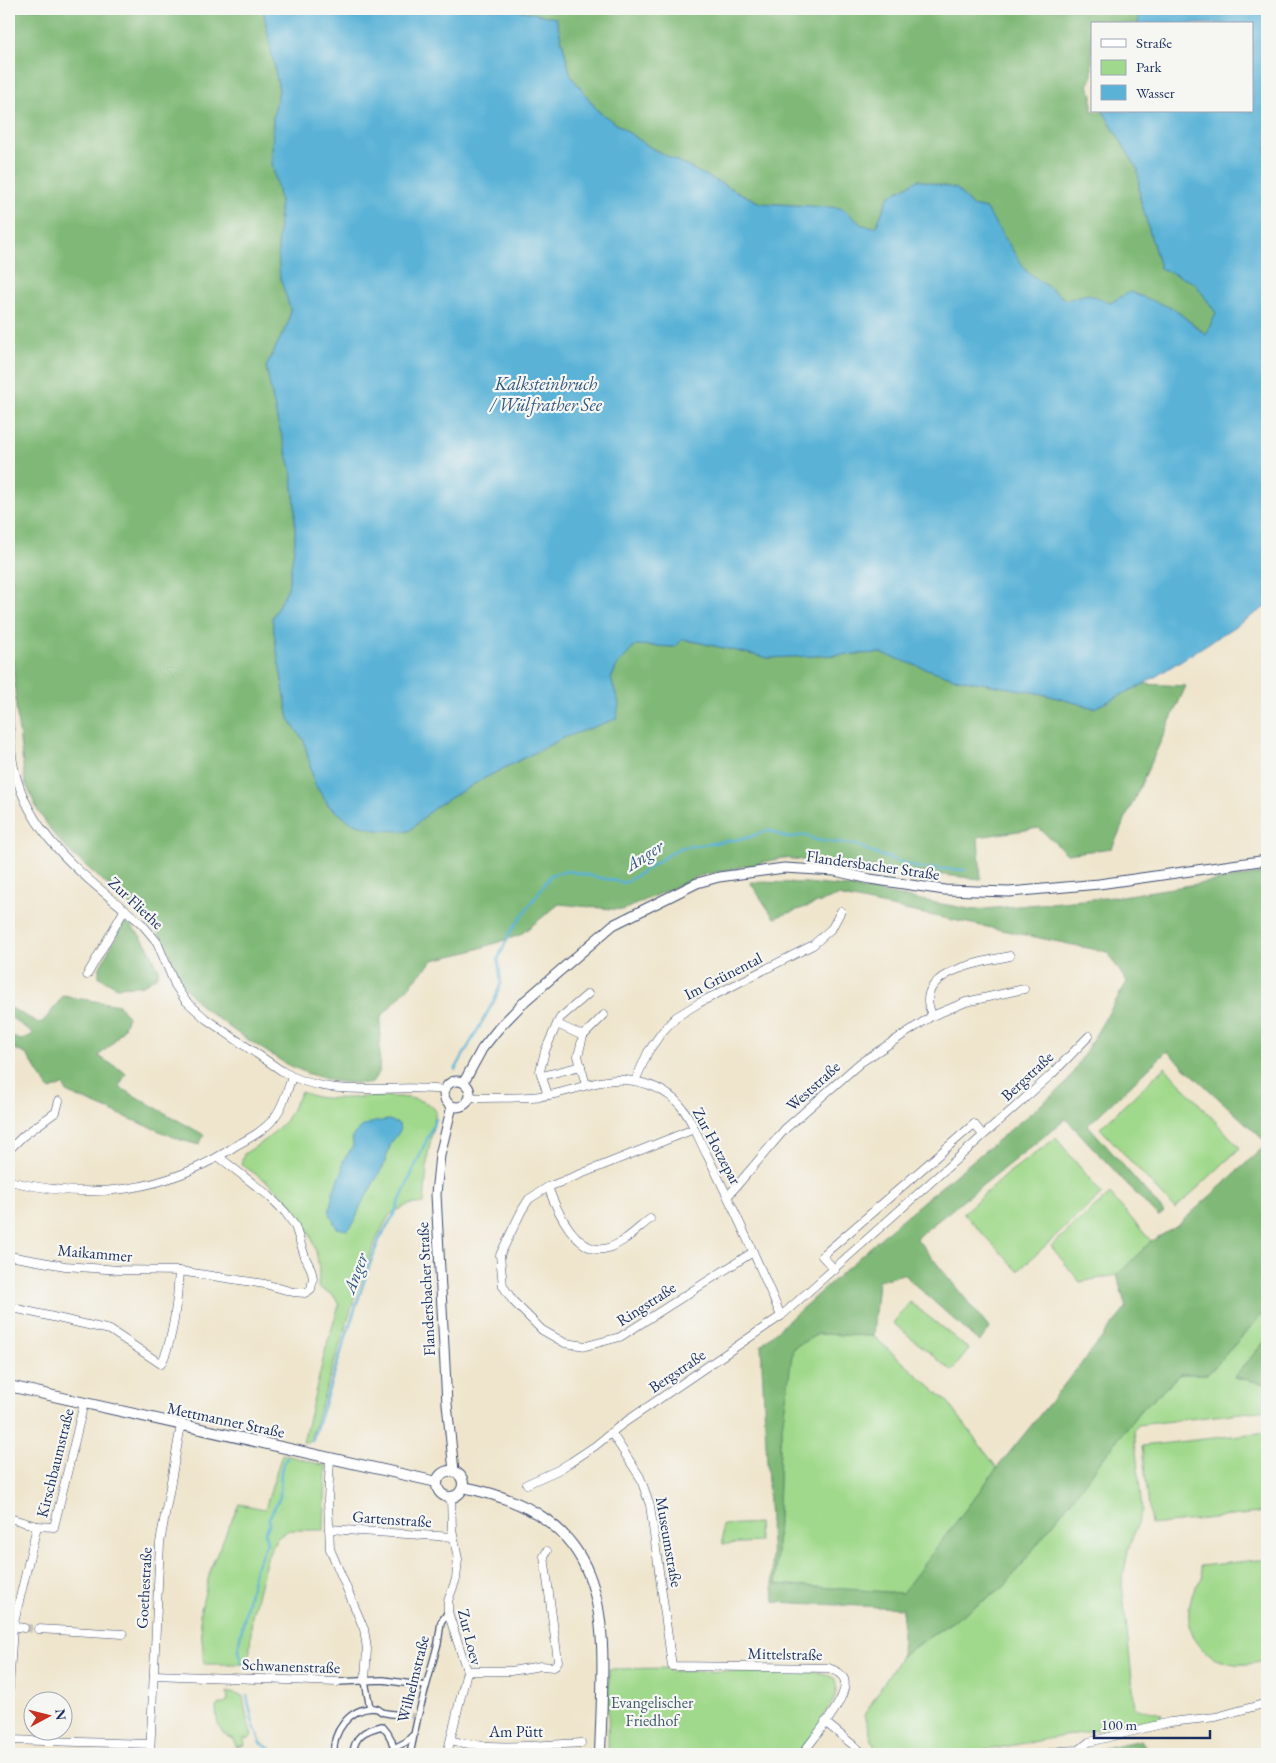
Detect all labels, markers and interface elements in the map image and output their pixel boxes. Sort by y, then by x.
legend [1091,22,1254,112]
text: Straße [1136,33,1172,52]
text: Park [1136,57,1163,76]
text: Wasser [1136,83,1175,102]
water label: Kalksteinbruch / Wülfrather See [488,372,603,417]
water label: Anger [619,833,669,878]
street label: Flandersbacher Straße [805,845,941,885]
street label: Zur Fliethe [104,872,168,934]
street label: Im Grünental [680,947,766,1005]
street label: Bergstraße [996,1046,1058,1106]
street label: Weststraße [782,1056,844,1116]
street label: Zur Hotzepar [688,1104,746,1189]
street label: Flandersbacher Straße [412,1222,440,1356]
street label: Maikammer [57,1239,134,1267]
water label: Anger [336,1248,375,1299]
street label: Ringstraße [612,1277,680,1331]
street label: Bergstraße [645,1344,709,1398]
street label: Mettmanner Straße [165,1397,287,1443]
street label: Kirschbaumstraße [31,1406,79,1520]
street label: Museumstraße [651,1495,687,1589]
street label: Gartenstraße [352,1506,432,1532]
street label: Goethestraße [131,1547,157,1629]
street label: Zur Loev [453,1607,487,1668]
street label: Wilhelmstraße [392,1633,434,1725]
street label: Mittelstraße [747,1643,823,1665]
street label: Schwanenstraße [242,1654,340,1678]
north arrow [22,1690,72,1740]
park label: Evangelischer Friedhof [611,1692,694,1731]
text: N [51,1708,71,1722]
scale bar [1094,1708,1210,1740]
text: 100 m [1101,1715,1138,1734]
street label: Am Pütt [488,1721,543,1742]

